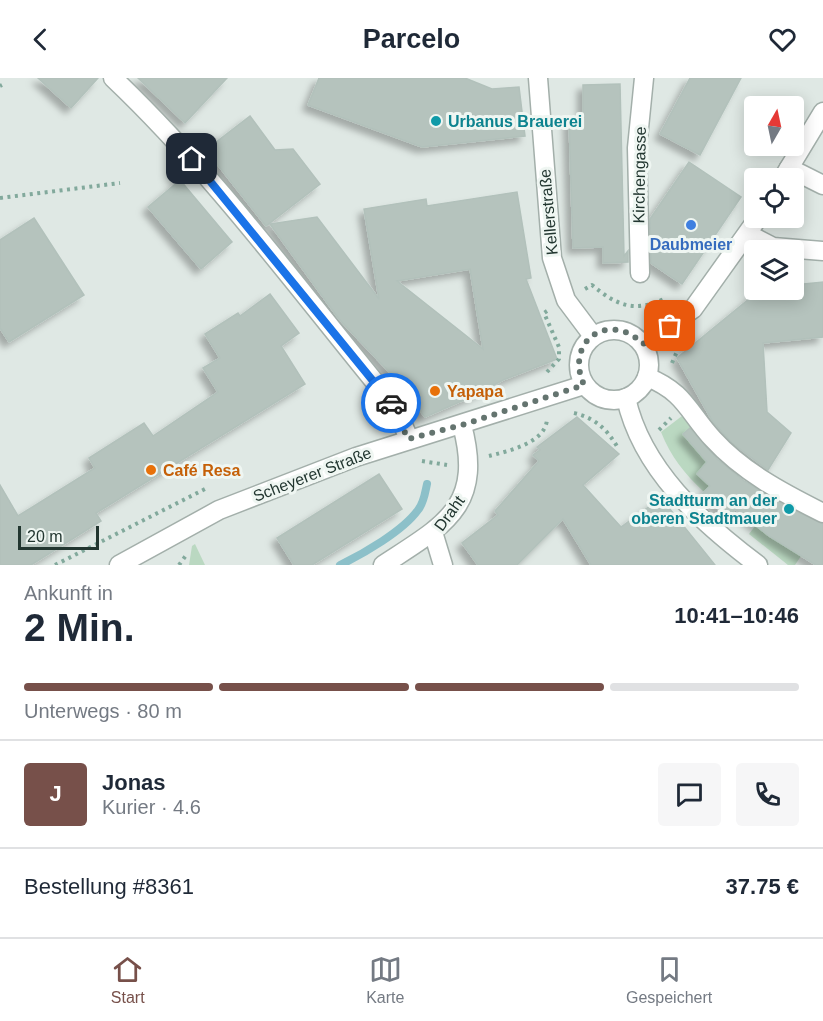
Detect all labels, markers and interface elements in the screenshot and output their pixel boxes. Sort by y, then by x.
icon: back [24,23,57,56]
icon: heart [766,23,799,56]
text: Parcelo [363,24,460,54]
north arrow [744,96,804,156]
map controls [744,96,804,300]
place label: Urbanus Brauerei [448,113,582,130]
marker: Urbanus Brauerei [429,114,443,128]
street label: Kirchengasse [630,126,649,224]
pin [166,133,217,184]
icon: home [175,142,208,175]
street label: Kellerstraße [536,168,561,256]
button: locate [744,168,804,228]
marker: Daubmeier [684,218,698,232]
place label: Daubmeier [650,236,732,253]
button: layers [744,240,804,300]
pin [644,300,695,351]
icon: bag [653,309,686,342]
courier [361,373,421,433]
place label: Yapapa [447,383,503,400]
marker: Yapapa [428,384,442,398]
icon: car [375,387,408,420]
street label: Scheyerer Straße [251,444,374,505]
place label: Café Resa [163,462,240,479]
marker: Café Resa [144,463,158,477]
street label: Draht [431,492,468,534]
place label: Stadtturm an der oberen Stadtmauer [631,492,777,527]
marker: Stadtturm an der oberen Stadtmauer [782,502,796,516]
scale bar [18,523,99,550]
text: 20 m [27,528,63,545]
text: Ankunft in [24,582,113,604]
text: 10:41–10:46 [674,603,799,628]
text: 2 Min. [24,606,135,649]
text: Unterwegs · 80 m [24,700,182,722]
button: chat [658,763,721,826]
button: phone [736,763,799,826]
text: Jonas [102,770,166,795]
text: J [49,781,62,806]
text: Kurier · 4.6 [102,796,201,818]
text: Bestellung #8361 [24,874,194,899]
text: 37.75 € [726,874,799,899]
tab: Start [111,953,145,1007]
tab: Karte [366,953,404,1007]
tab: Gespeichert [626,953,712,1007]

